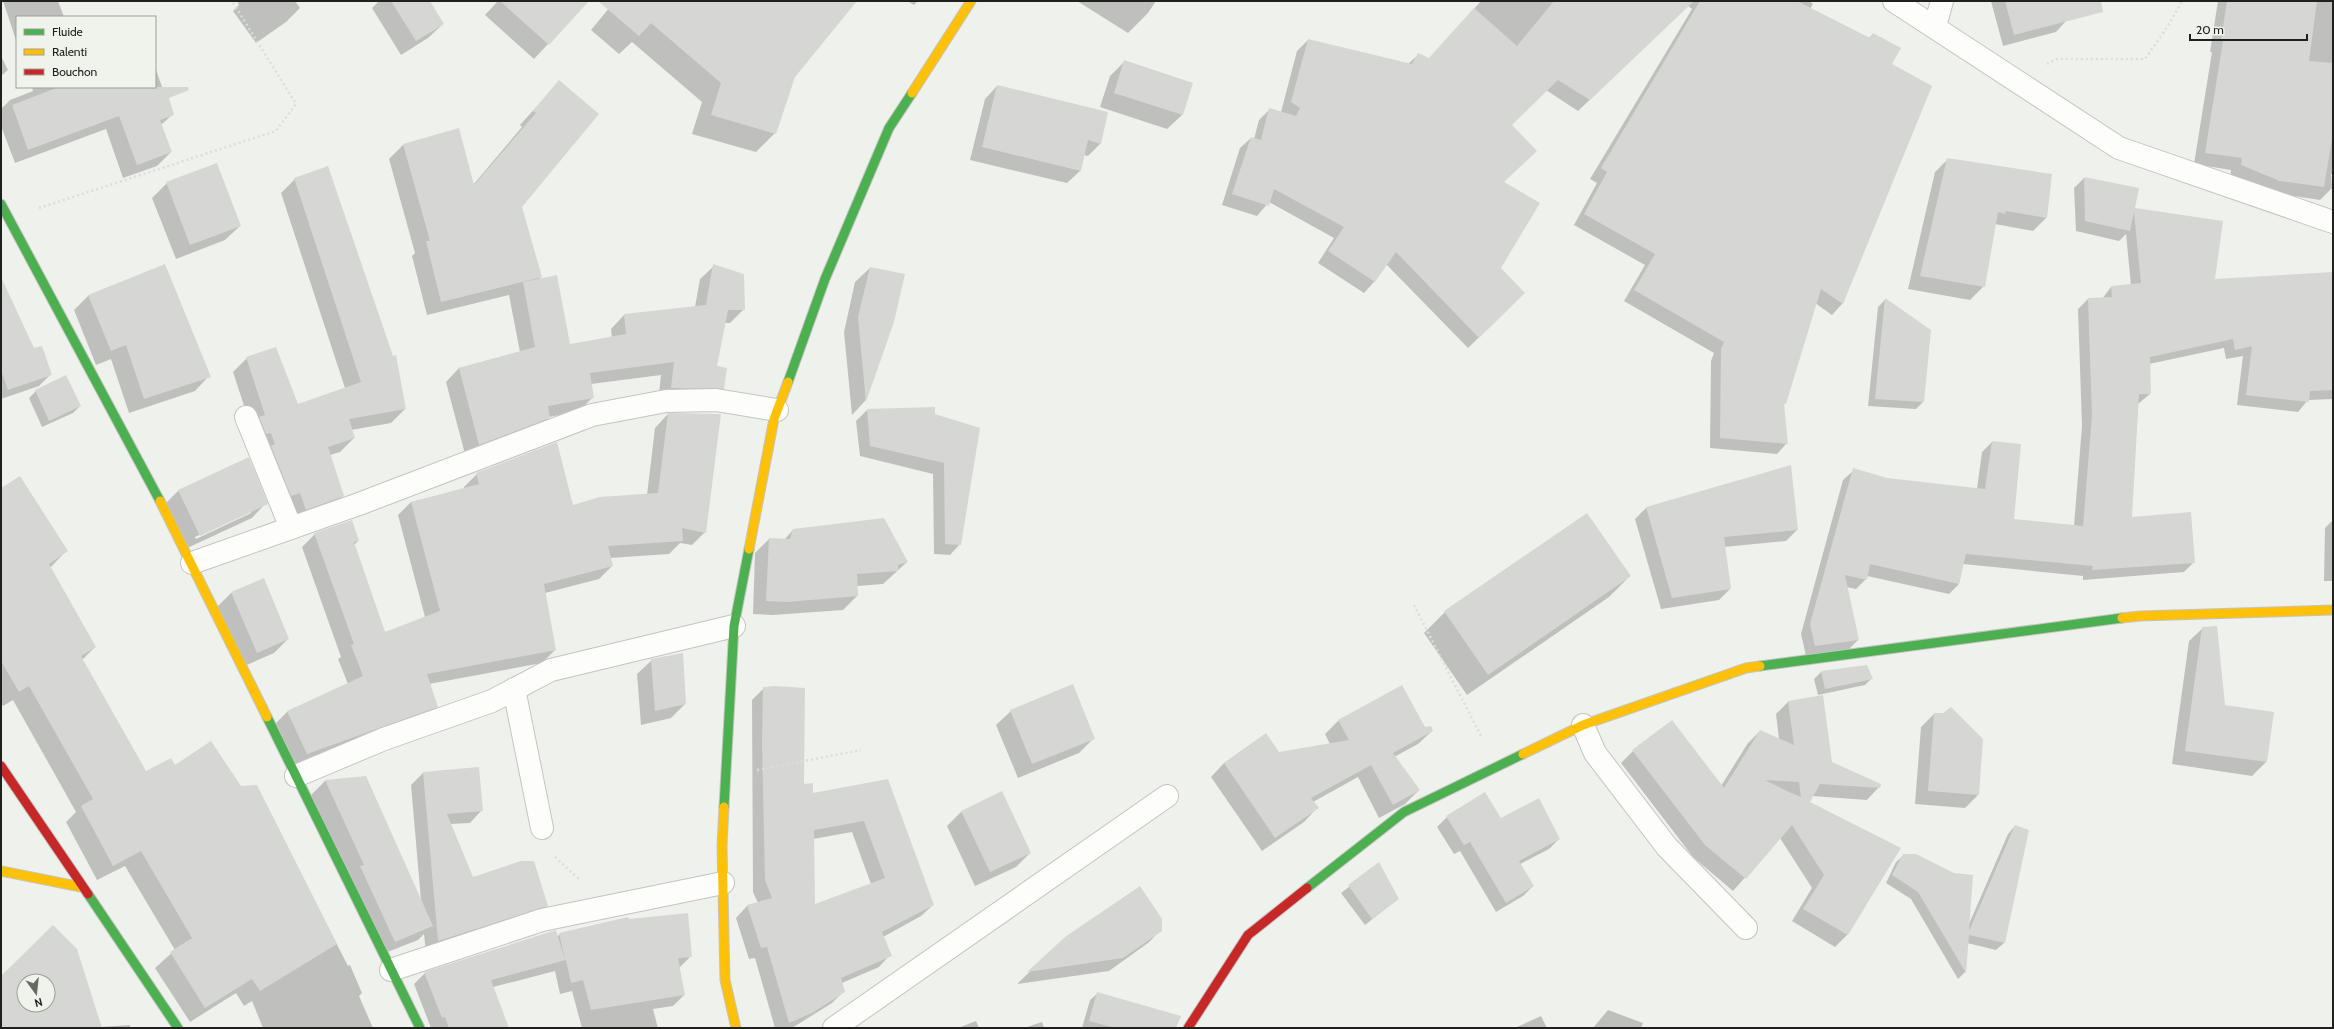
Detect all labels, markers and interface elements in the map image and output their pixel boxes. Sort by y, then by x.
legend [16,16,156,88]
scale bar [2190,16,2307,42]
text: 20 m [2196,22,2224,37]
text: Fluide [52,24,83,39]
text: Ralenti [52,44,87,59]
text: Bouchon [52,64,98,79]
north arrow [16,973,56,1013]
text: N [33,995,44,1010]

